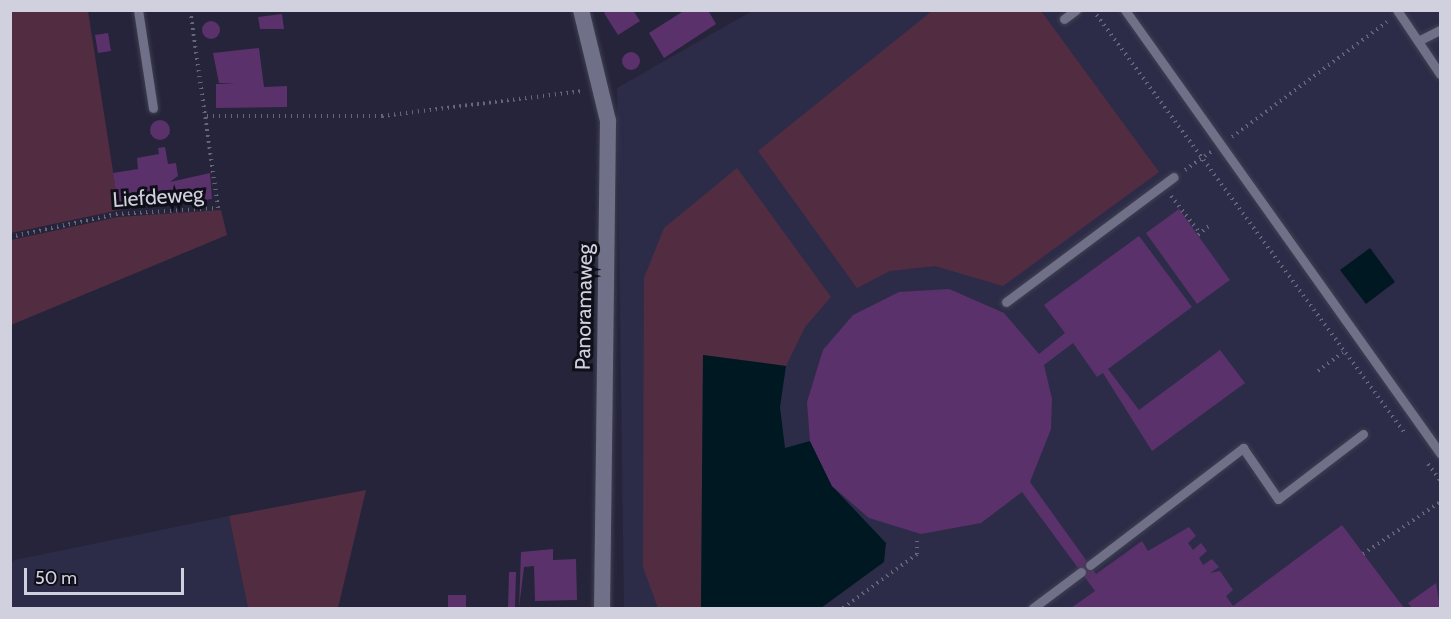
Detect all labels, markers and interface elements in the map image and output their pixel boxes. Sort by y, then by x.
street label: Liefdeweg [112,181,204,213]
street label: Panoramaweg [570,244,598,370]
scale bar [27,556,188,594]
text: 50 m [35,567,77,589]

